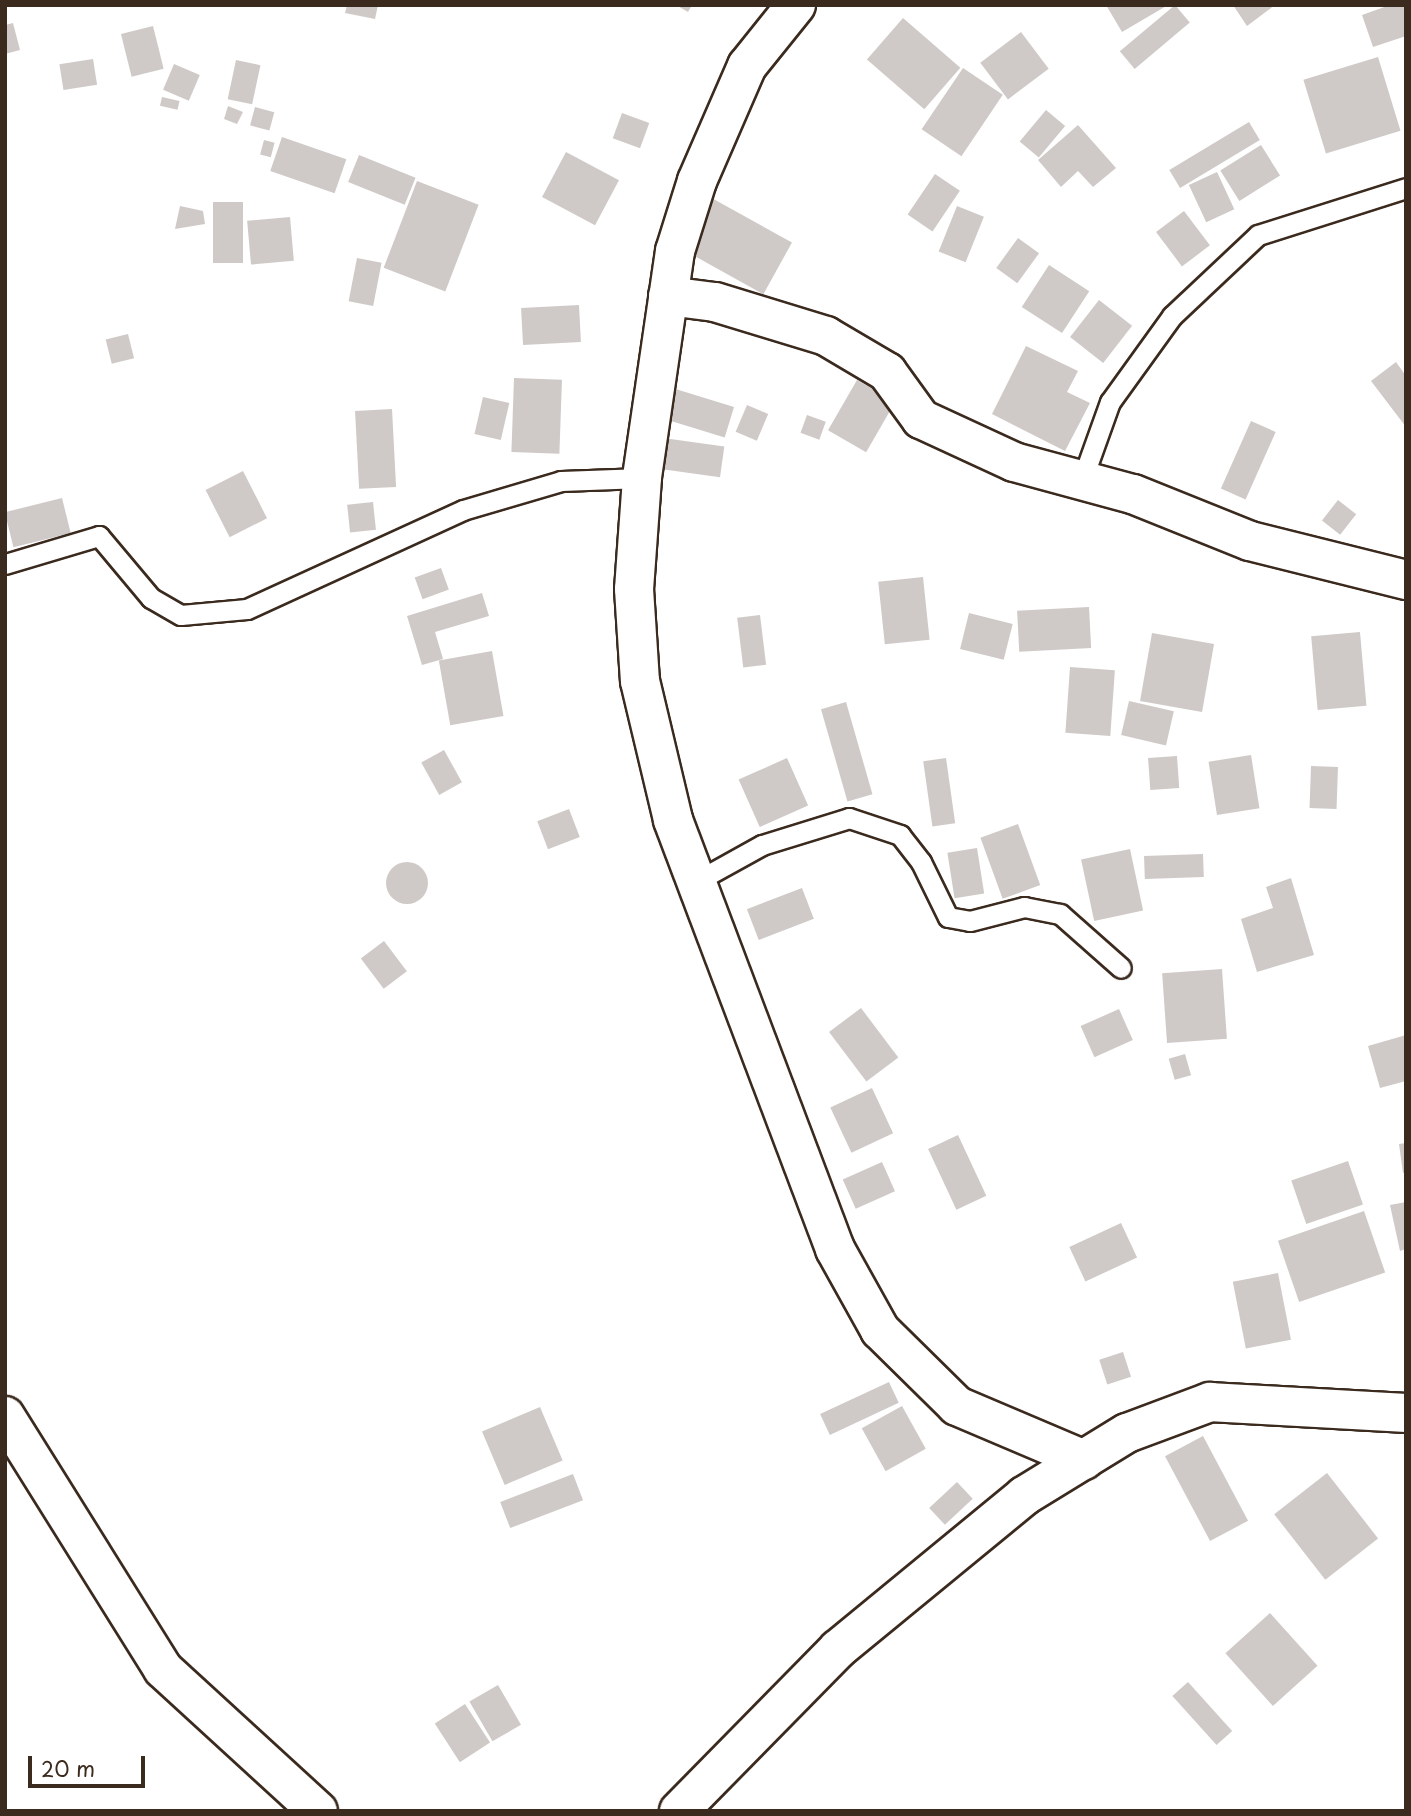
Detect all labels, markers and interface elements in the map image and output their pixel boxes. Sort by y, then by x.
scale bar [32,1742,149,1786]
text: 20 m [41,1752,95,1784]

